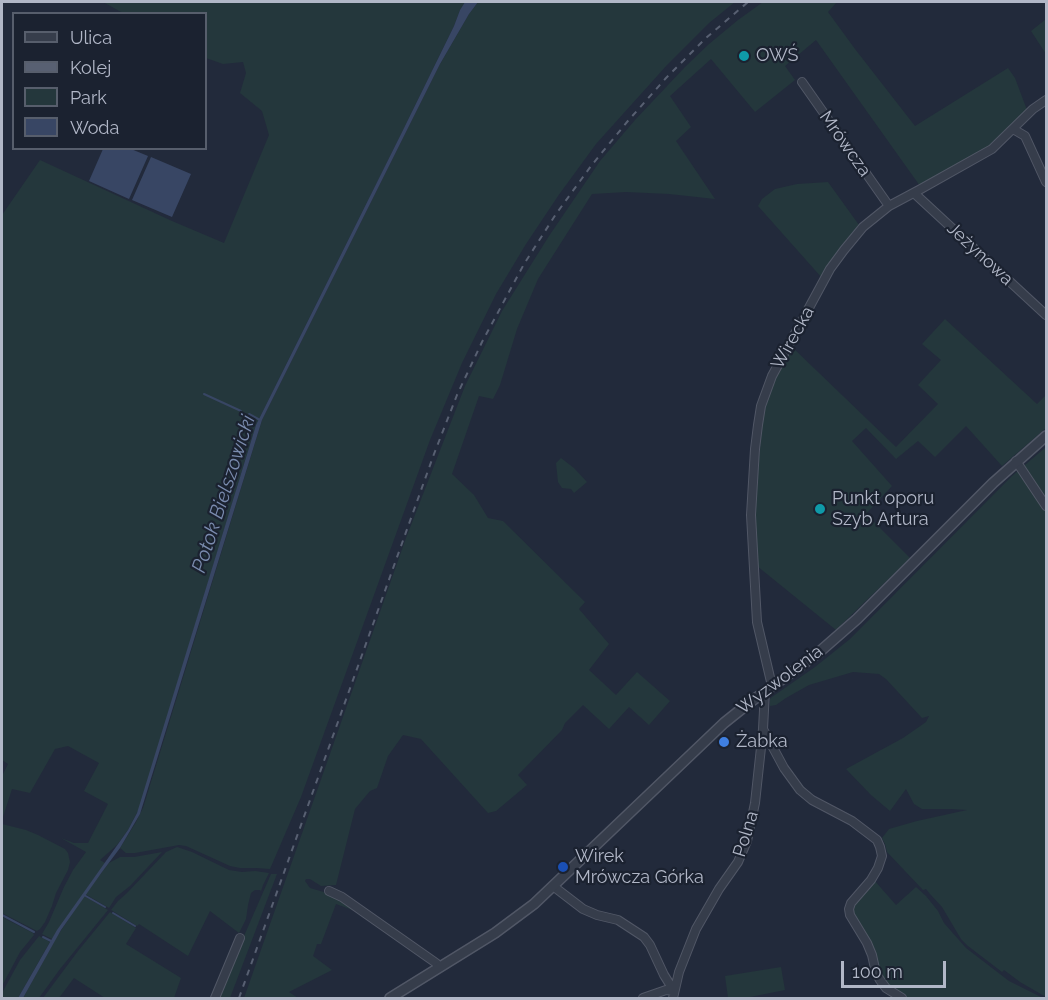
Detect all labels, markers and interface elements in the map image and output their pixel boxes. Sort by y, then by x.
legend [12,12,207,150]
text: Ulica [70,27,112,48]
place label: OWŚ [756,45,798,67]
marker: OWŚ [737,49,751,63]
text: Kolej [70,57,111,78]
text: Park [70,87,107,108]
street label: Mrówcza [815,107,875,181]
text: Woda [70,117,119,138]
street label: Jeżynowa [942,218,1018,290]
street label: Wirecka [767,303,819,373]
water label: Potok Bielszowicki [187,412,261,576]
place label: Punkt oporu Szyb Artura [832,488,934,530]
marker: Punkt oporu Szyb Artura [813,502,827,516]
street label: Wyzwolenia [733,641,827,719]
place label: Żabka [736,731,788,753]
marker: Żabka [717,735,731,749]
street label: Polna [729,808,763,860]
place label: Wirek Mrówcza Górka [575,846,704,888]
marker: Wirek Mrówcza Górka [556,860,570,874]
scale bar [844,949,949,987]
text: 100 m [852,961,903,982]

